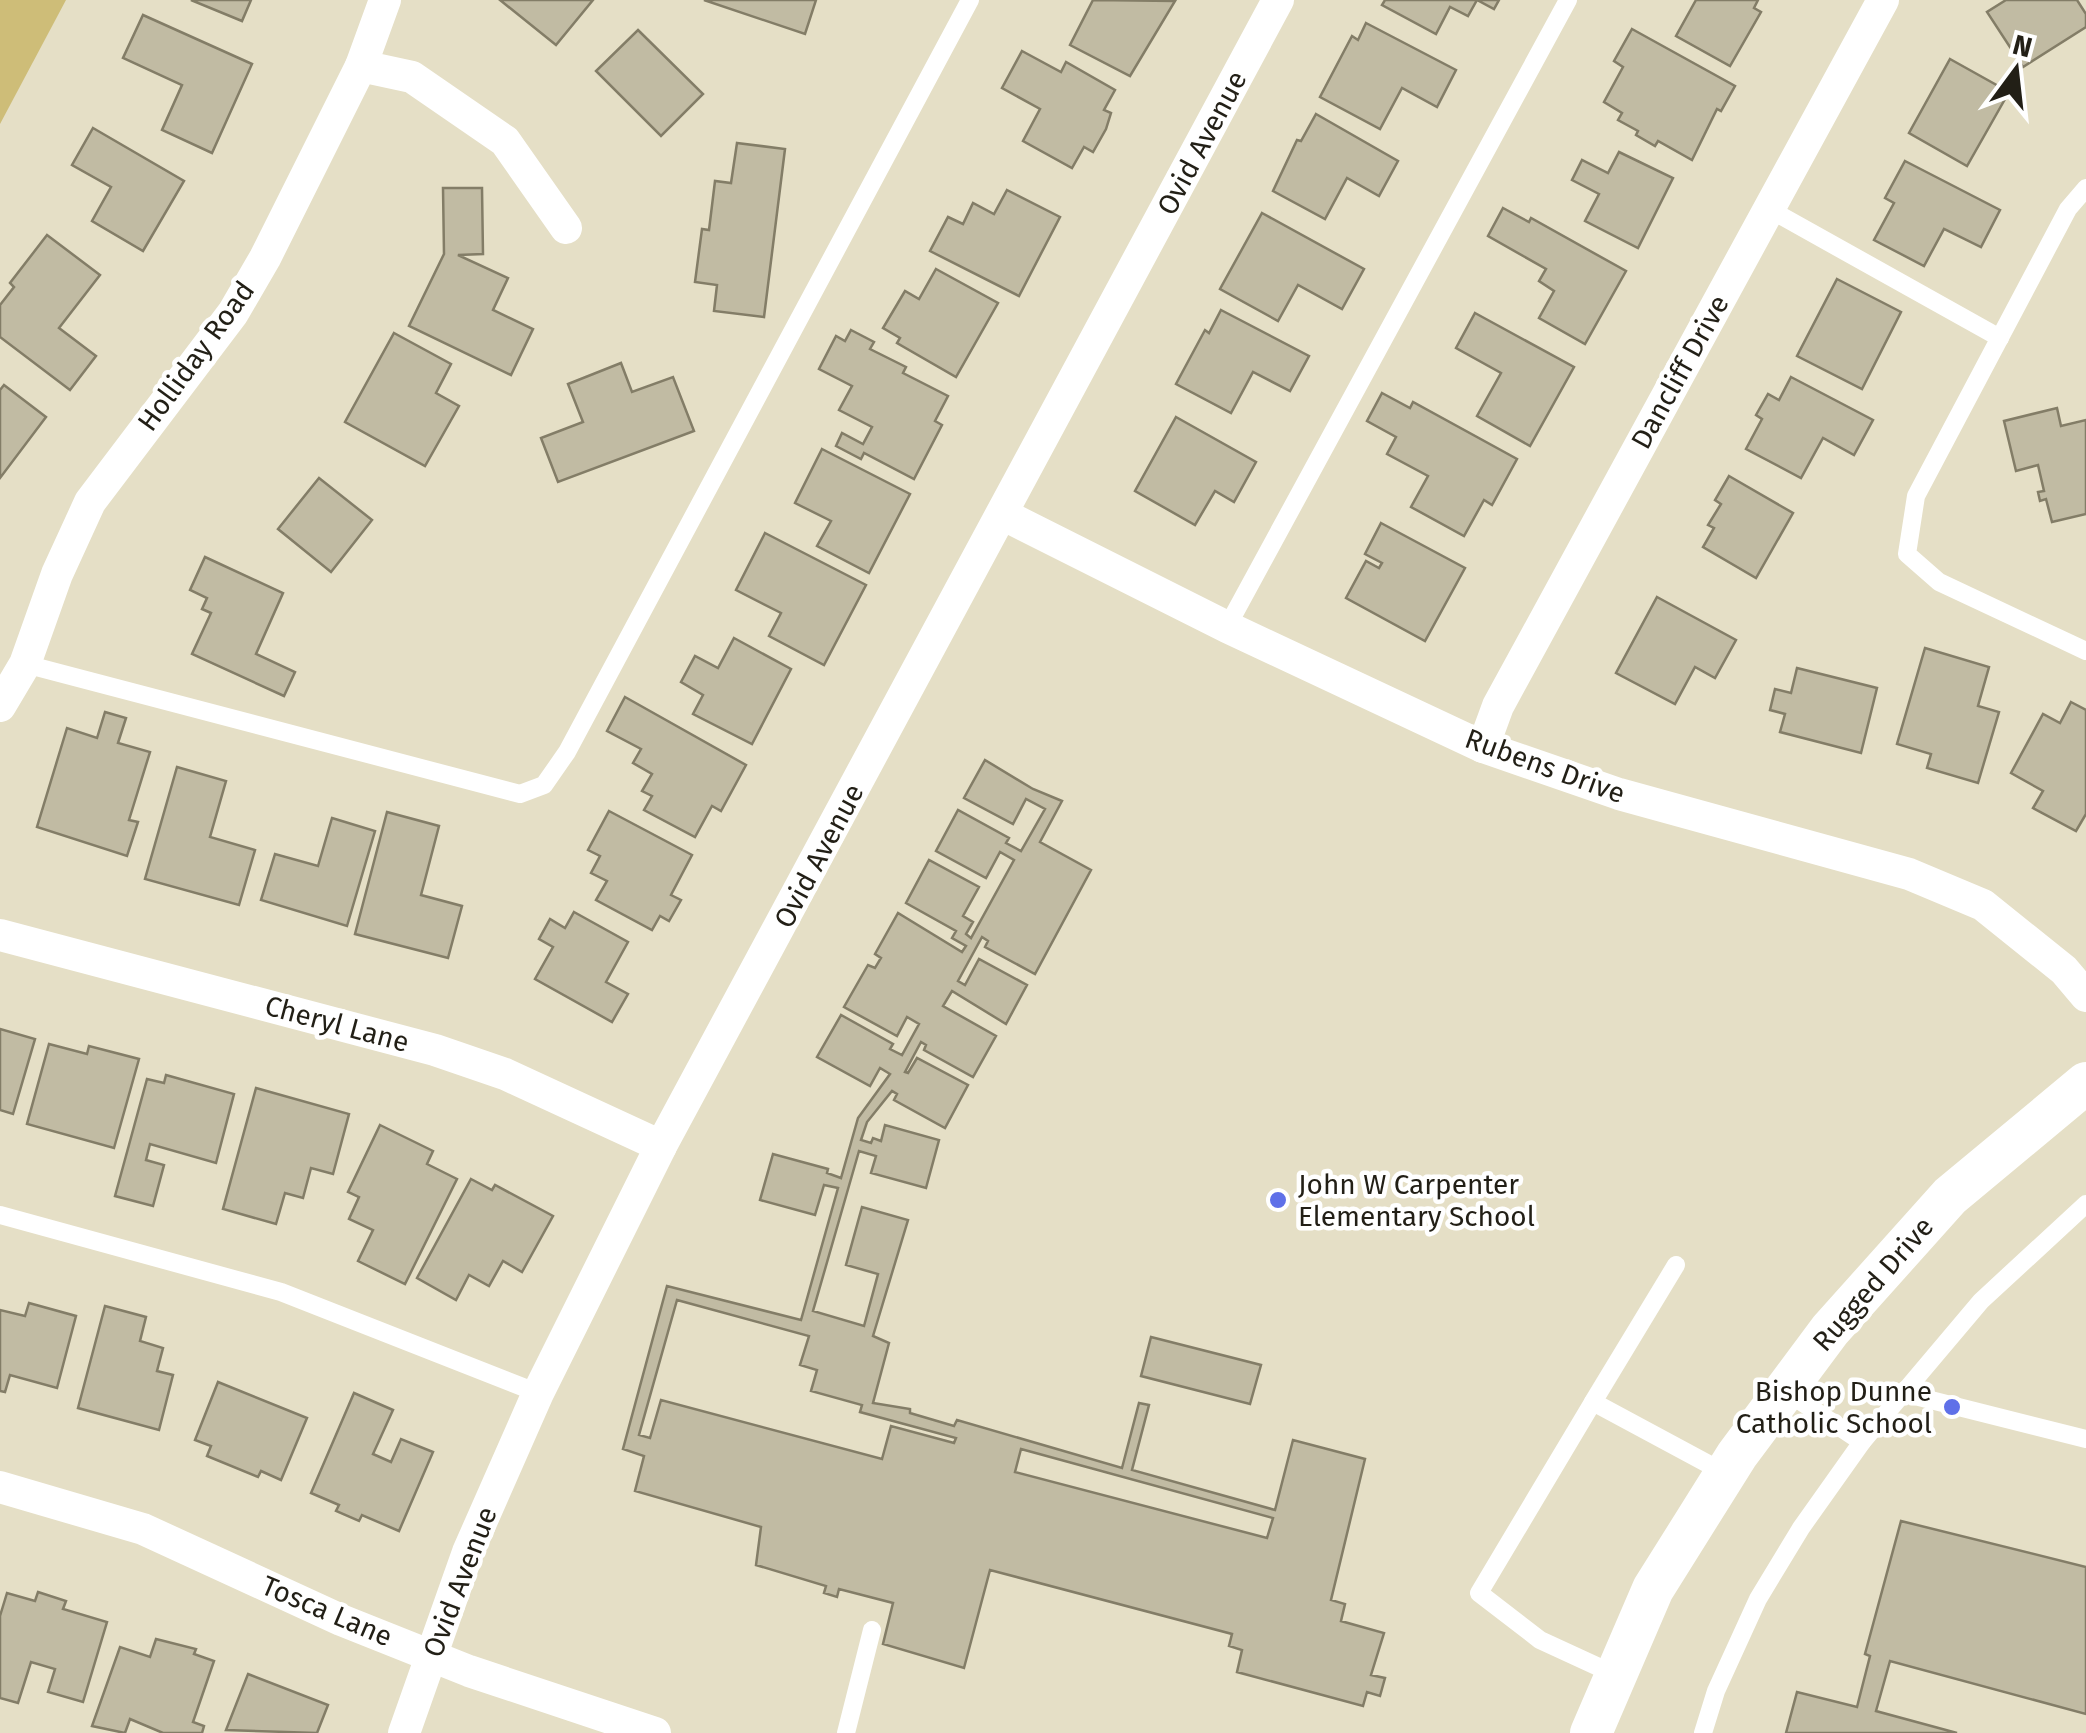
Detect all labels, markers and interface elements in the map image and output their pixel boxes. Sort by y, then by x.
north arrow [1966,20,2066,120]
text: N [2009,28,2036,65]
street label: Ovid Avenue [1150,65,1254,221]
street label: Holliday Road [131,275,261,437]
street label: Dancliff Drive [1624,289,1736,455]
street label: Rubens Drive [1461,722,1629,810]
street label: Ovid Avenue [767,778,871,934]
street label: Cheryl Lane [261,989,413,1059]
place label: John W Carpenter Elementary School [1298,1168,1535,1233]
marker: John W Carpenter Elementary School [1267,1189,1289,1211]
street label: Rugged Drive [1806,1210,1940,1358]
place label: Bishop Dunne Catholic School [1736,1375,1932,1440]
marker: Bishop Dunne Catholic School [1941,1396,1963,1418]
street label: Ovid Avenue [416,1502,504,1662]
street label: Tosca Lane [257,1569,397,1653]

